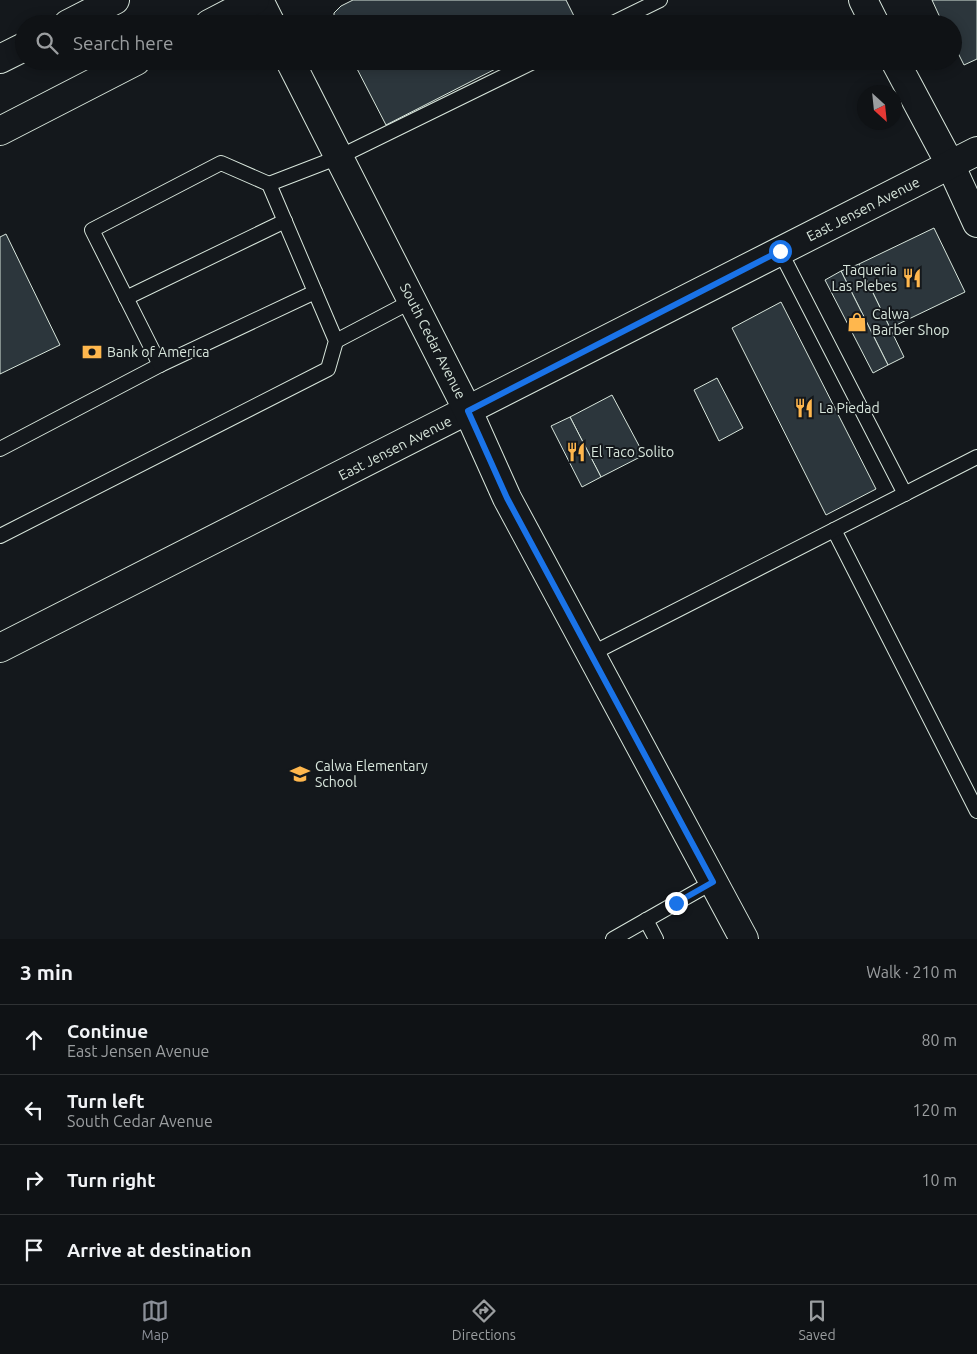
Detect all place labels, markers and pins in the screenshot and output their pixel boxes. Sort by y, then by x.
place label: Taqueria Las Plebes [832,262,897,294]
restaurant icon: Taqueria Las Plebes [901,267,923,289]
place label: Calwa Barber Shop [872,306,950,338]
shop icon: Calwa Barber Shop [846,311,868,333]
bank icon: Bank of America [81,341,103,363]
place label: Bank of America [107,344,209,360]
restaurant icon: La Piedad [793,397,815,419]
place label: La Piedad [819,400,880,416]
restaurant icon: El Taco Solito [565,441,587,463]
place label: El Taco Solito [591,444,674,460]
place label: Calwa Elementary School [315,758,428,790]
school or university icon: Calwa Elementary School [289,763,311,785]

